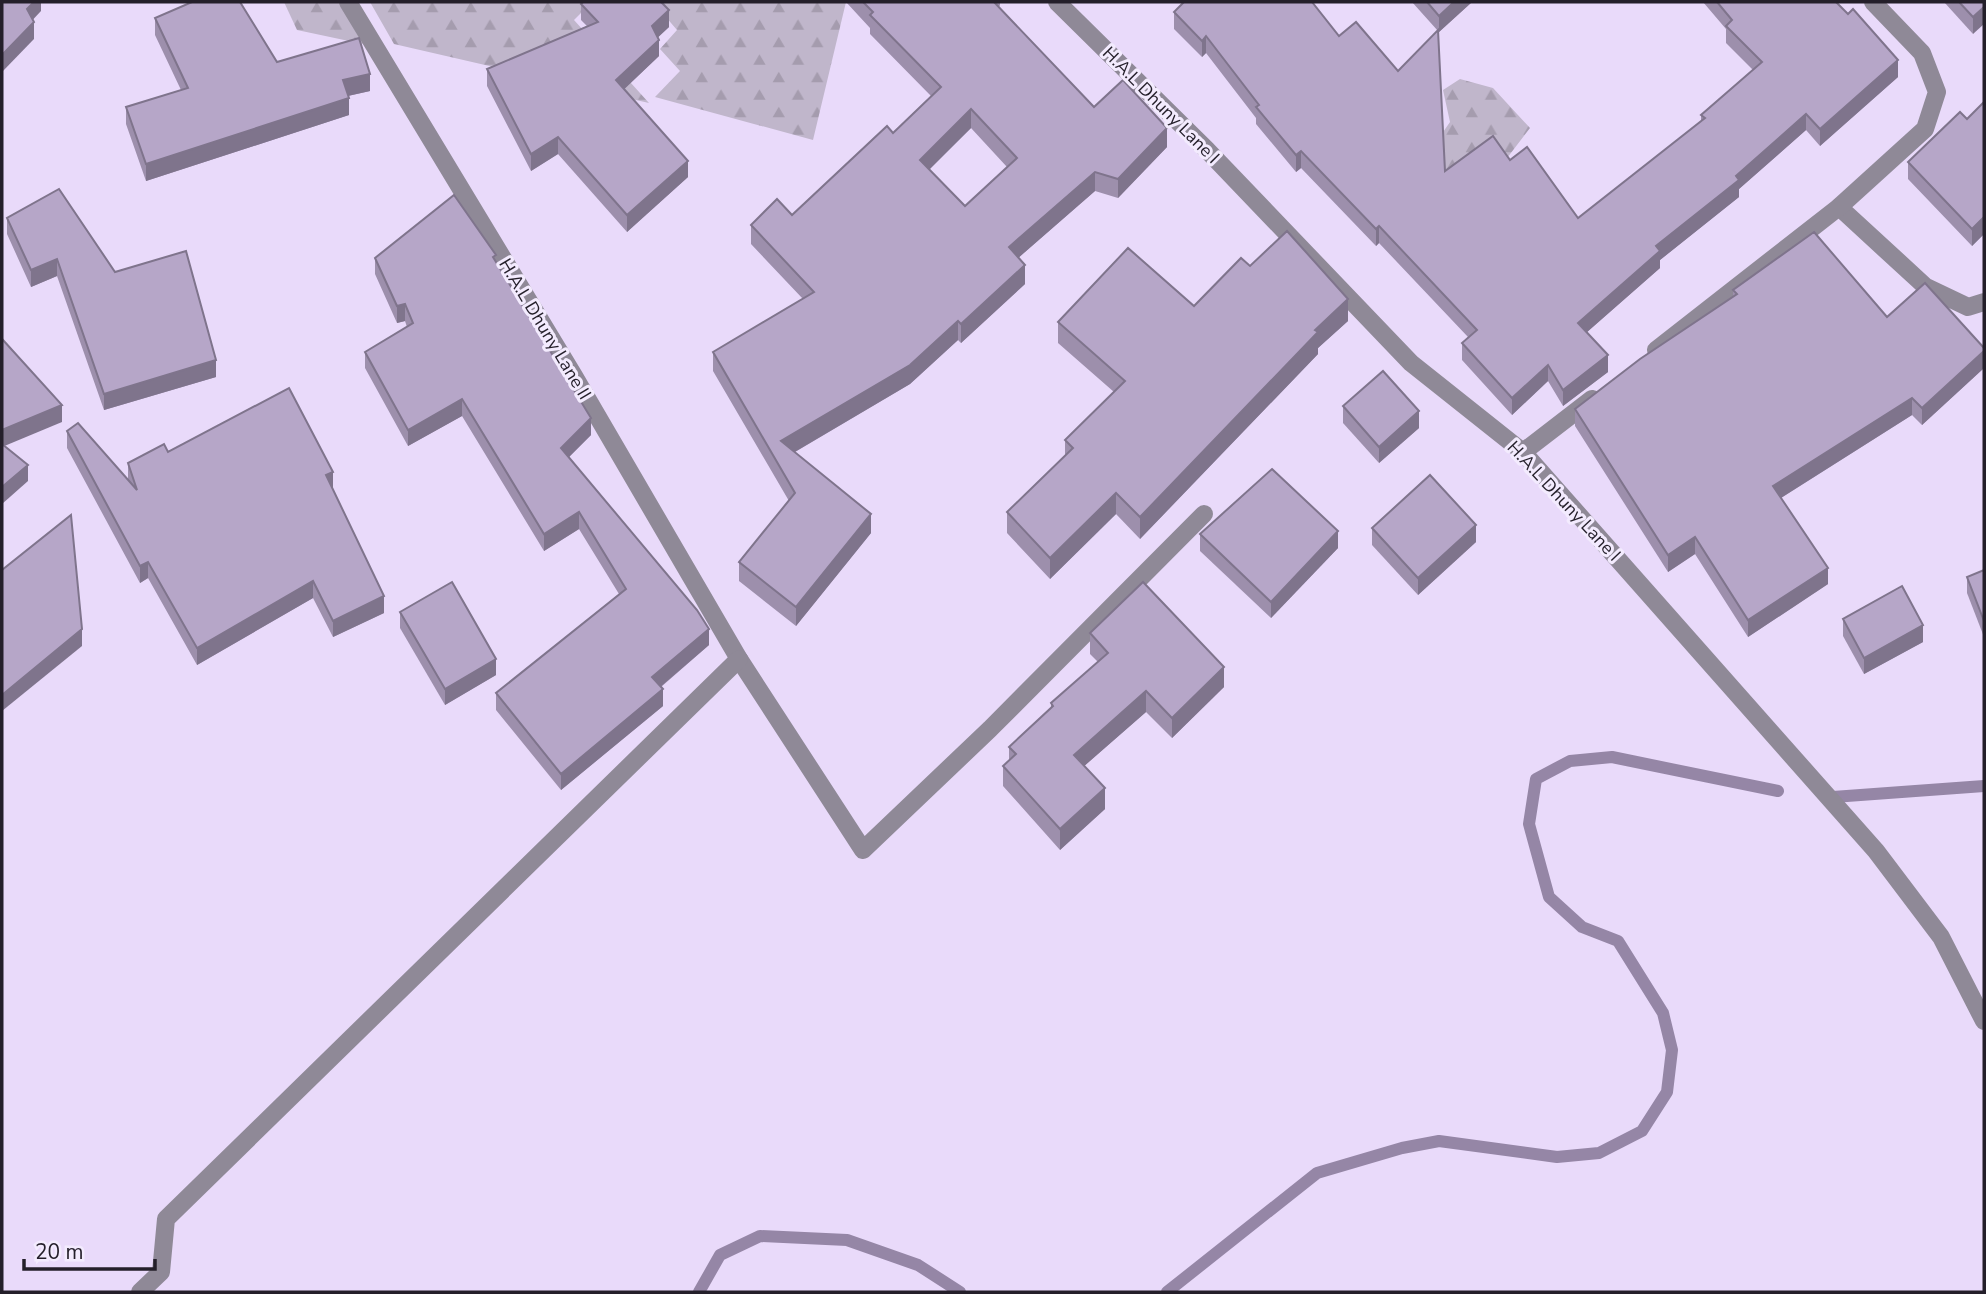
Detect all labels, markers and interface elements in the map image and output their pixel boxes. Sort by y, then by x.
street label: H.A.L Dhuny Lane I [1097,41,1225,169]
street label: H.A.L Dhuny Lane II [493,254,597,404]
street label: H.A.L Dhuny Lane I [1502,436,1626,566]
scale bar [24,1228,156,1272]
text: 20 m [35,1238,84,1266]

